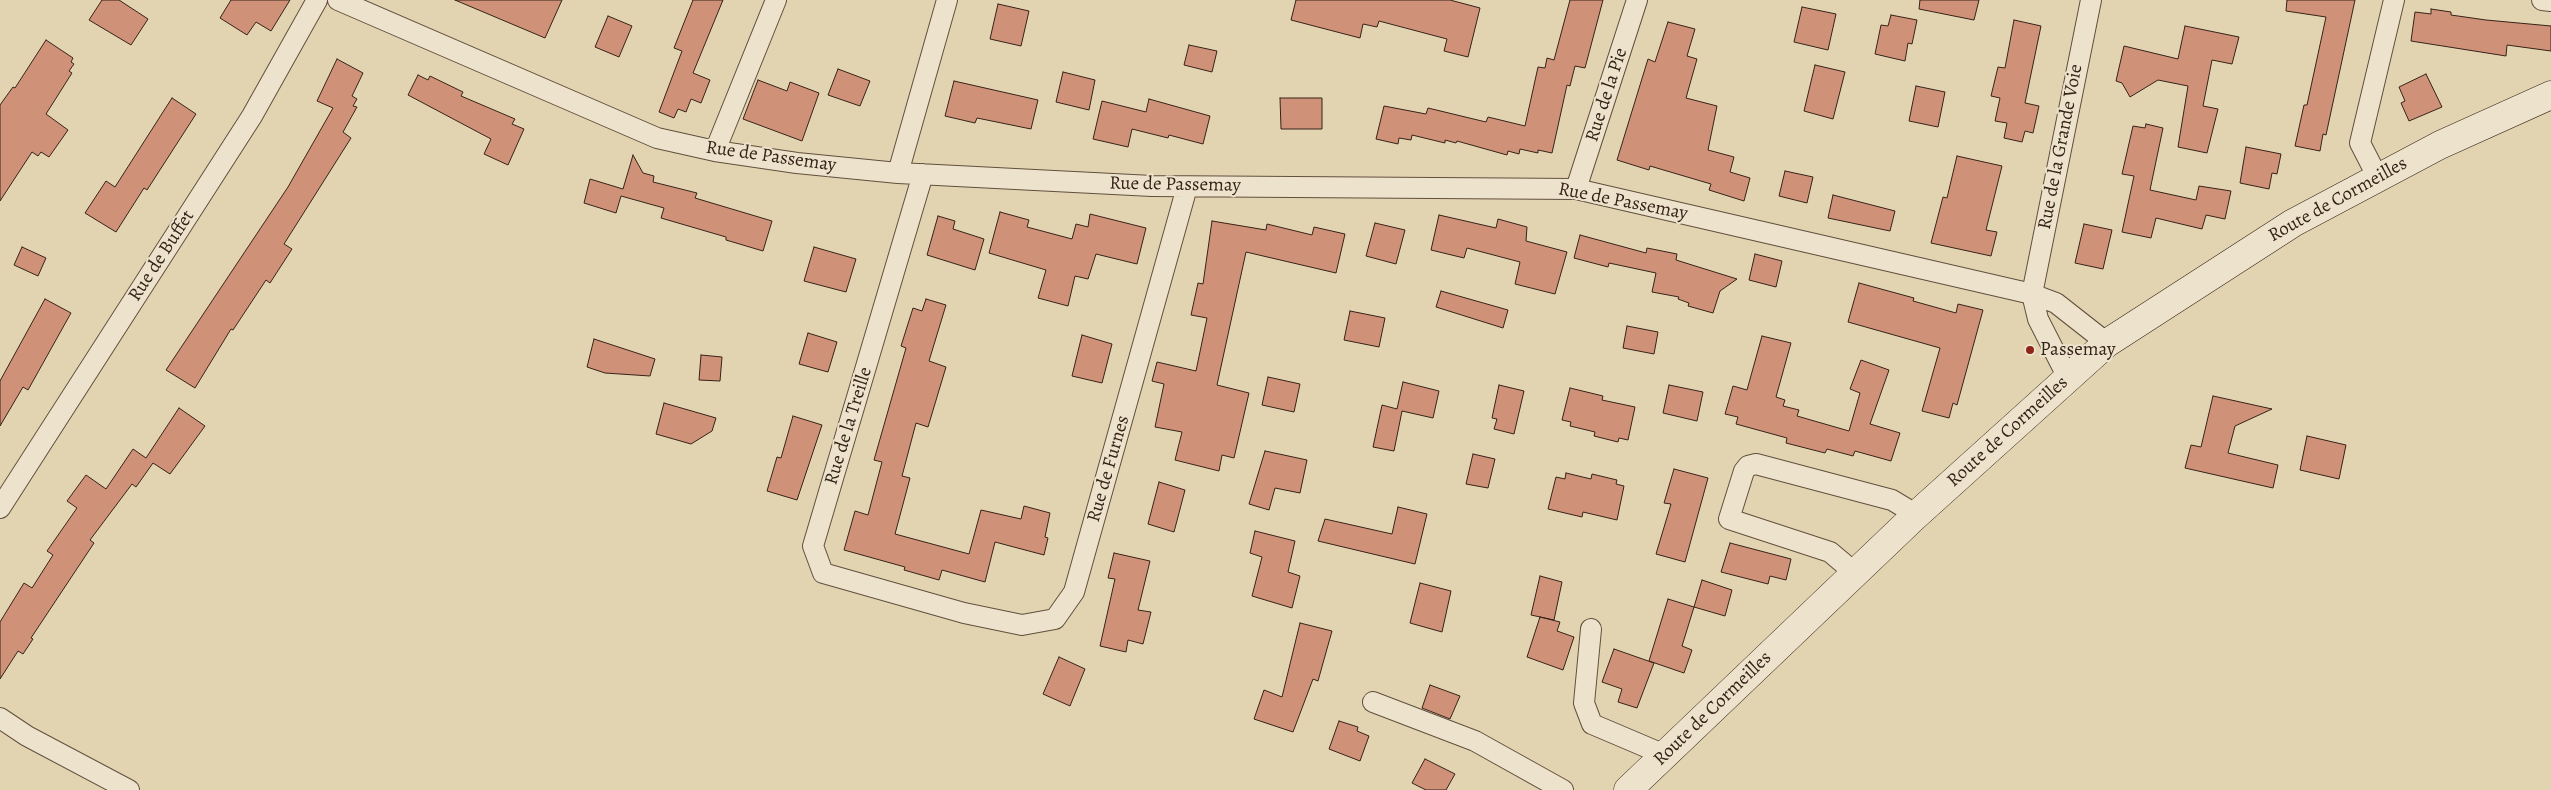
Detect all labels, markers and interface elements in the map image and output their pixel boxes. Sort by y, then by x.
street label: Rue de la Pie [1581,45,1633,145]
street label: Rue de la Grande Voie [2034,62,2088,232]
street label: Rue de Passemay [704,137,838,177]
street label: Route de Cormeilles [2265,152,2411,248]
street label: Rue de Passemay [1109,172,1241,198]
street label: Rue de Passemay [1556,178,1690,226]
street label: Rue de Buffet [124,206,200,306]
place label: Passemay [2040,339,2116,361]
marker: Passemay [2024,344,2036,356]
street label: Rue de la Treille [820,364,878,488]
street label: Route de Cormeilles [1943,372,2073,492]
street label: Rue de Furnes [1083,413,1135,525]
street label: Route de Cormeilles [1649,647,1777,771]

